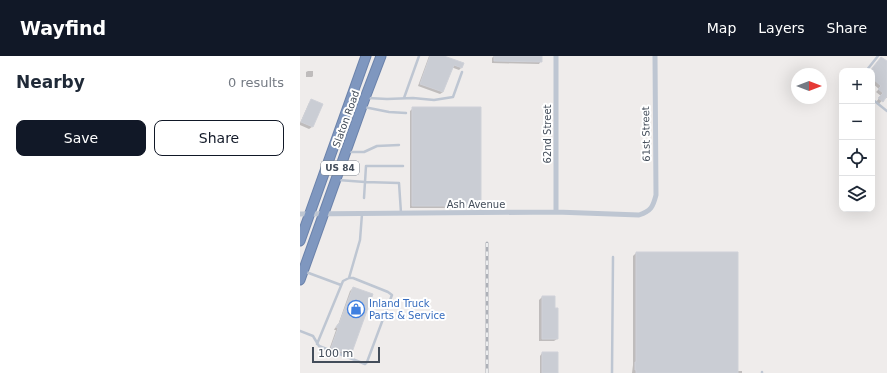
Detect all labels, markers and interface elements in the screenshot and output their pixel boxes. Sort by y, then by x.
text: Wayfind [20,17,106,39]
text: Map [707,20,736,36]
text: Layers [758,20,805,36]
text: Share [827,20,867,36]
north arrow [791,68,827,104]
map controls [839,68,875,212]
button: + [839,68,875,104]
text: Nearby [16,72,85,92]
text: 0 results [228,75,284,90]
street label: Slaton Road [331,89,361,149]
street label: 62nd Street [542,104,553,163]
button: − [839,104,875,140]
street label: 61st Street [640,106,652,162]
button: Save [16,120,146,156]
button: Share [154,120,284,156]
button: locate [839,140,875,176]
road number: US 84 [321,161,359,175]
button: layers [839,176,875,212]
street label: Ash Avenue [447,199,505,210]
place label: Inland Truck Parts & Service [369,298,445,321]
shop icon: Inland Truck Parts & Service [346,299,366,319]
scale bar [312,345,380,364]
text: 100 m [318,347,353,360]

